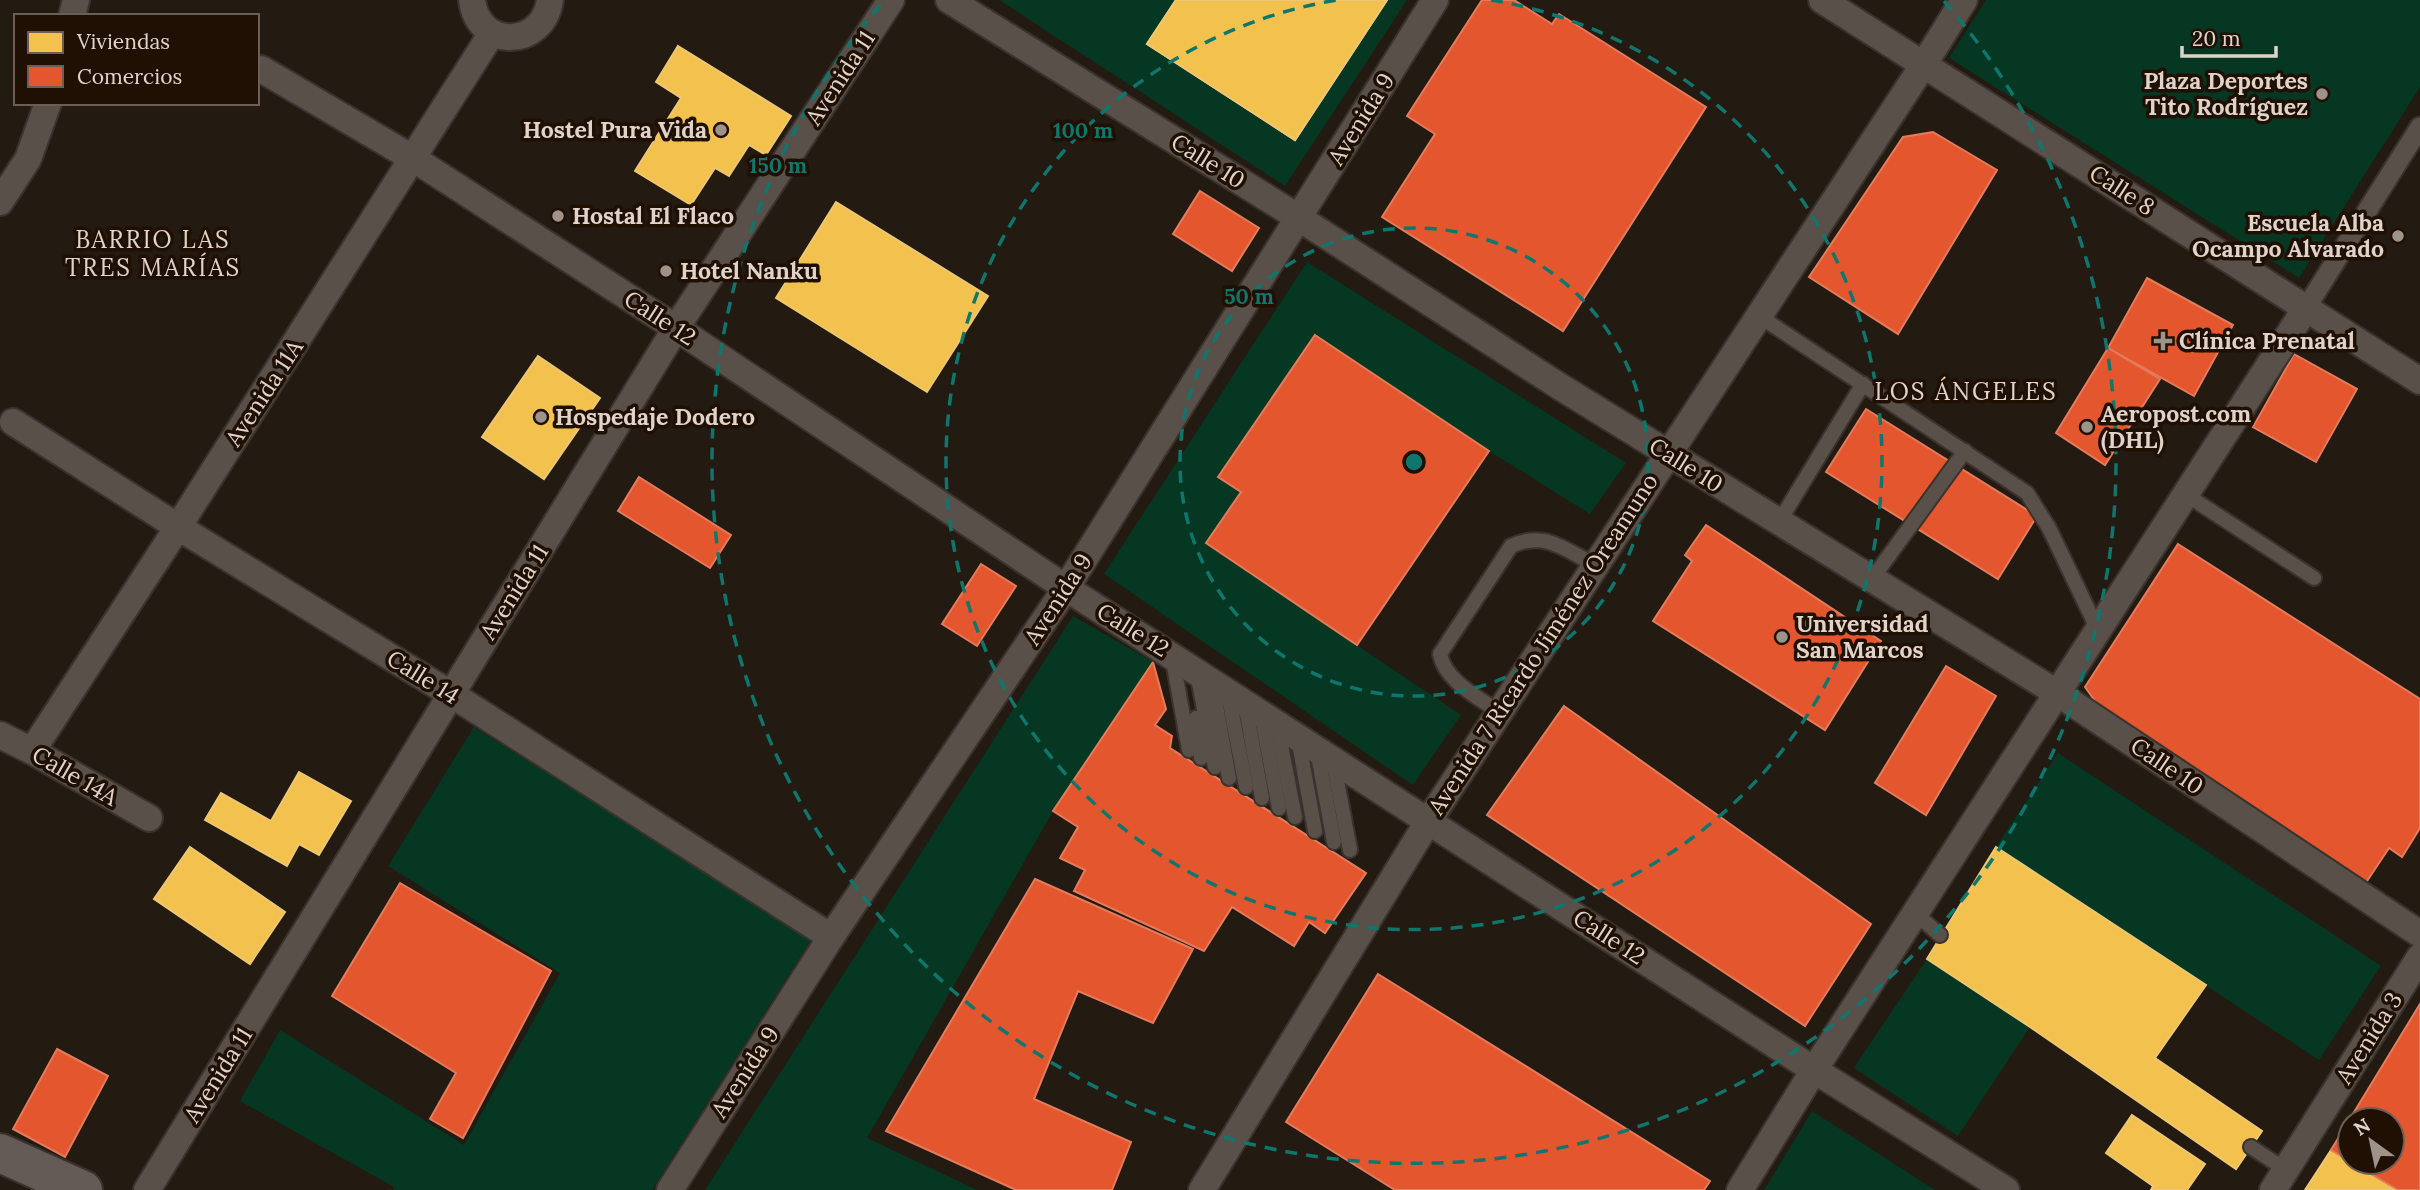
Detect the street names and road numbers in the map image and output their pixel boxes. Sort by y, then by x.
street label: Avenida 11 [798,25,881,131]
street label: Avenida 9 [1320,67,1400,171]
street label: Calle 10 [1166,127,1251,195]
street label: Calle 8 [2084,158,2160,221]
street label: Calle 12 [619,284,702,351]
street label: Avenida 11A [218,333,309,452]
street label: Calle 10 [1644,431,1729,499]
street label: Avenida 7 Ricardo Jiménez Oreamuno [1421,468,1664,821]
street label: Avenida 11 [472,539,554,646]
street label: Avenida 9 [1017,548,1098,651]
street label: Calle 12 [1092,596,1175,663]
street label: Calle 14 [382,643,465,710]
street label: Calle 10 [2125,731,2209,800]
street label: Calle 14A [27,739,124,812]
street label: Calle 12 [1568,903,1651,970]
street label: Avenida 3 [2329,986,2408,1090]
street label: Avenida 9 [704,1021,785,1124]
street label: Avenida 11 [176,1022,258,1129]

